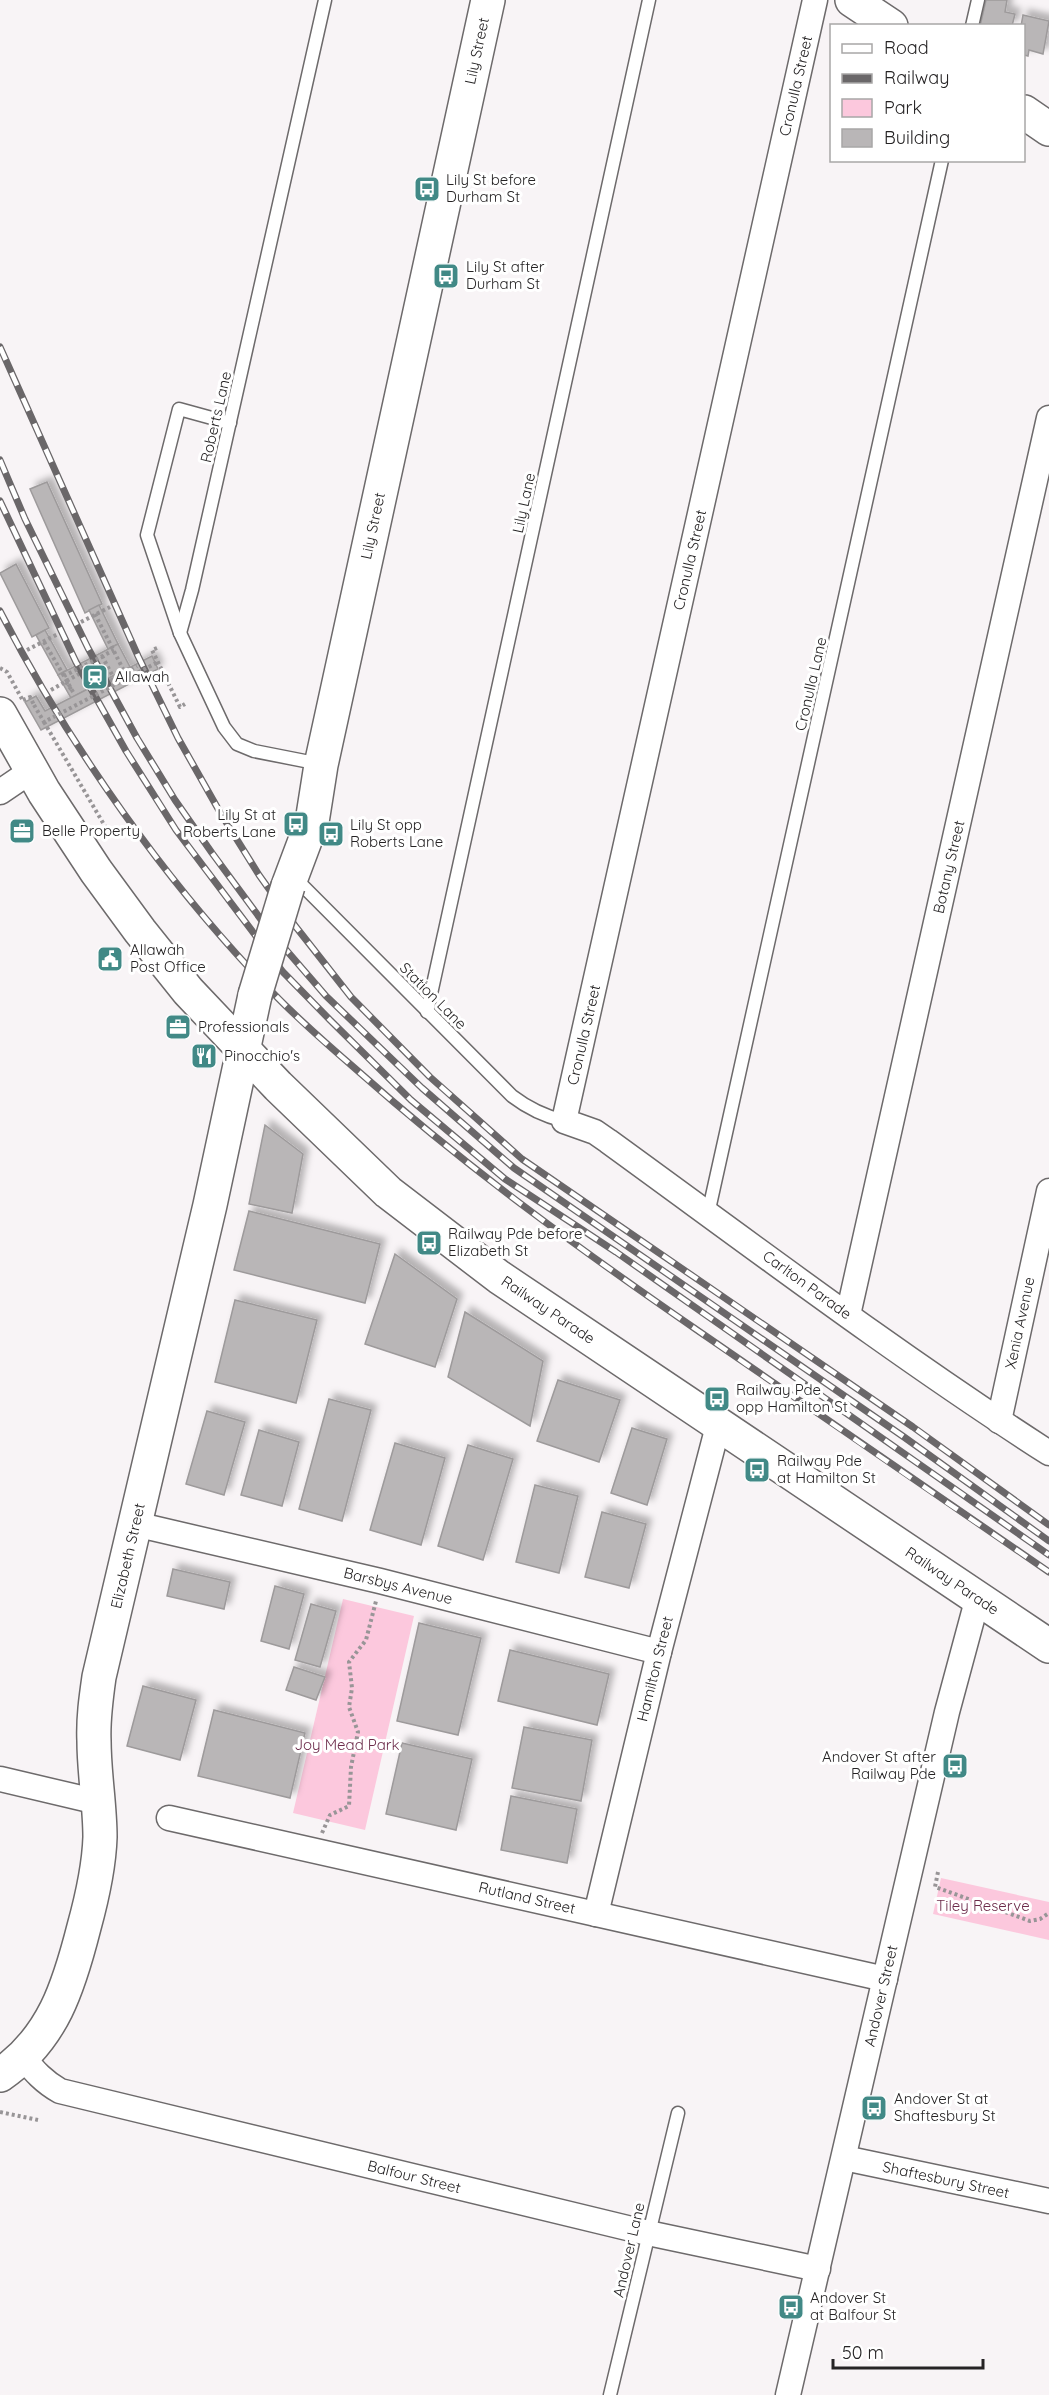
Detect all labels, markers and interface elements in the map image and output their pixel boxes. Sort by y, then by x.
street label: Lily Street [460,16,493,86]
legend [830,24,1025,162]
street label: Cronulla Street [775,34,816,138]
text: Road [884,36,929,59]
text: Railway [884,66,950,89]
text: Park [884,96,922,119]
text: Building [884,126,950,149]
place label: Lily St before Durham St [446,170,536,206]
bus stop icon: Lily St before Durham St [412,174,442,204]
place label: Lily St after Durham St [466,257,545,293]
bus stop icon: Lily St after Durham St [431,261,461,291]
street label: Roberts Lane [196,369,235,464]
street label: Lily Lane [508,471,539,535]
street label: Lily Street [356,491,389,561]
street label: Cronulla Street [669,508,710,612]
street label: Cronulla Lane [790,635,831,733]
station icon: Allawah [80,662,110,692]
place label: Allawah [115,667,170,686]
place label: Lily St at Roberts Lane [183,805,276,841]
bus stop icon: Lily St at Roberts Lane [281,809,311,839]
place label: Lily St opp Roberts Lane [350,815,443,851]
office icon: Belle Property [7,816,37,846]
street label: Botany Street [929,818,968,915]
bus stop icon: Lily St opp Roberts Lane [316,819,346,849]
place label: Belle Property [42,821,140,840]
place label: Allawah Post Office [130,940,206,976]
public building icon: Allawah Post Office [95,944,125,974]
street label: Station Lane [396,958,471,1033]
street label: Cronulla Street [563,983,604,1087]
office icon: Professionals [163,1012,193,1042]
place label: Professionals [198,1017,289,1036]
restaurant icon: Pinocchio's [189,1041,219,1071]
place label: Pinocchio's [224,1046,300,1065]
place label: Railway Pde before Elizabeth St [448,1224,583,1260]
bus stop icon: Railway Pde before Elizabeth St [414,1228,444,1258]
street label: Carlton Parade [759,1246,855,1323]
street label: Railway Parade [498,1271,599,1348]
street label: Xenia Avenue [1000,1275,1039,1371]
place label: Railway Pde opp Hamilton St [736,1380,848,1416]
bus stop icon: Railway Pde opp Hamilton St [702,1384,732,1414]
place label: Railway Pde at Hamilton St [777,1451,876,1487]
bus stop icon: Railway Pde at Hamilton St [742,1455,772,1485]
street label: Elizabeth Street [106,1501,149,1611]
street label: Railway Parade [902,1542,1003,1619]
street label: Barsbys Avenue [342,1563,455,1608]
street label: Hamilton Street [632,1614,677,1724]
park label: Joy Mead Park [294,1735,400,1754]
place label: Andover St after Railway Pde [822,1747,936,1783]
bus stop icon: Andover St after Railway Pde [940,1751,970,1781]
street label: Rutland Street [477,1877,577,1918]
park label: Tiley Reserve [936,1896,1030,1915]
street label: Andover Street [860,1943,901,2049]
place label: Andover St at Shaftesbury St [894,2089,996,2125]
bus stop icon: Andover St at Shaftesbury St [859,2093,889,2123]
street label: Balfour Street [365,2156,463,2197]
street label: Shaftesbury Street [881,2157,1011,2202]
street label: Andover Lane [608,2201,649,2299]
place label: Andover St at Balfour St [810,2288,896,2324]
bus stop icon: Andover St at Balfour St [776,2292,806,2322]
scale bar [833,2332,983,2370]
text: 50 m [842,2341,884,2364]

